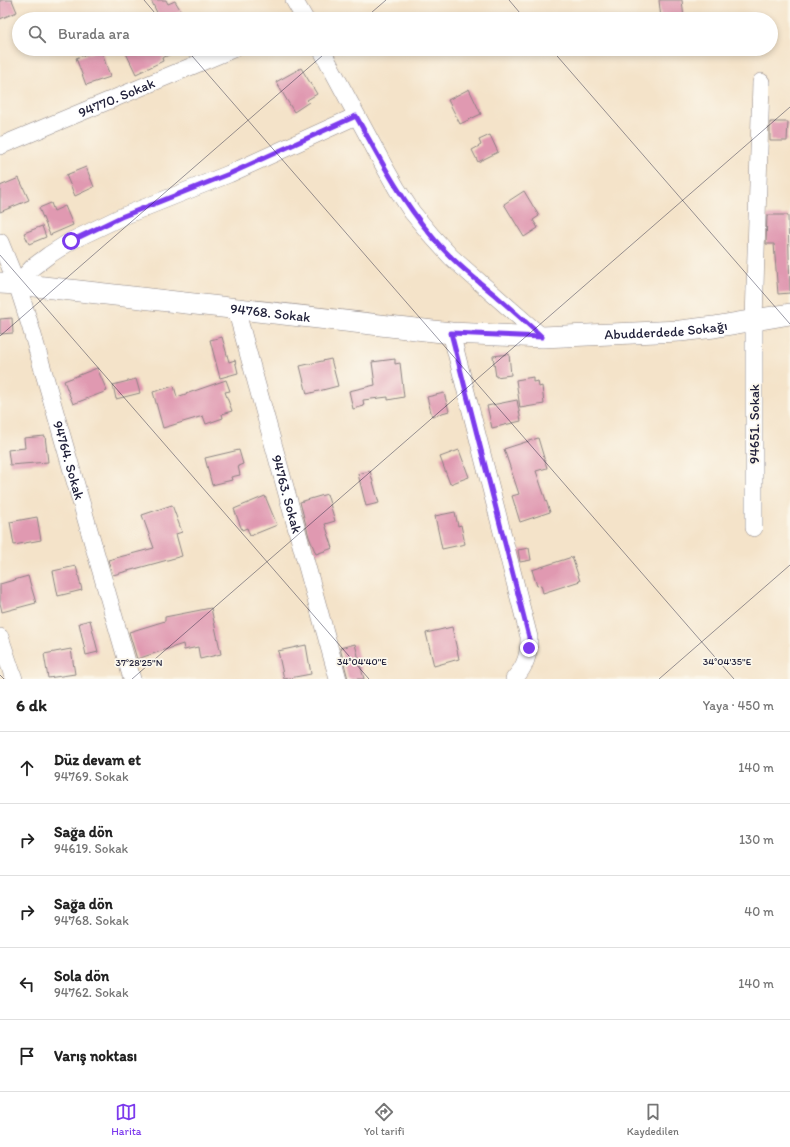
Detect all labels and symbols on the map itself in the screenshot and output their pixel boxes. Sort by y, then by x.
street label: 94770. Sokak [76,74,157,121]
route start [62,232,80,250]
street label: 94768. Sokak [229,300,311,326]
street label: Abudderdede Sokağı [604,316,729,343]
street label: 94651. Sokak [746,384,763,464]
street label: 94764. Sokak [50,419,88,502]
street label: 94763. Sokak [268,453,306,535]
route end [520,639,538,657]
text: 34°04'40"E [337,655,387,668]
text: 34°04'35"E [703,655,752,668]
text: 37°28'25"N [116,656,163,669]

